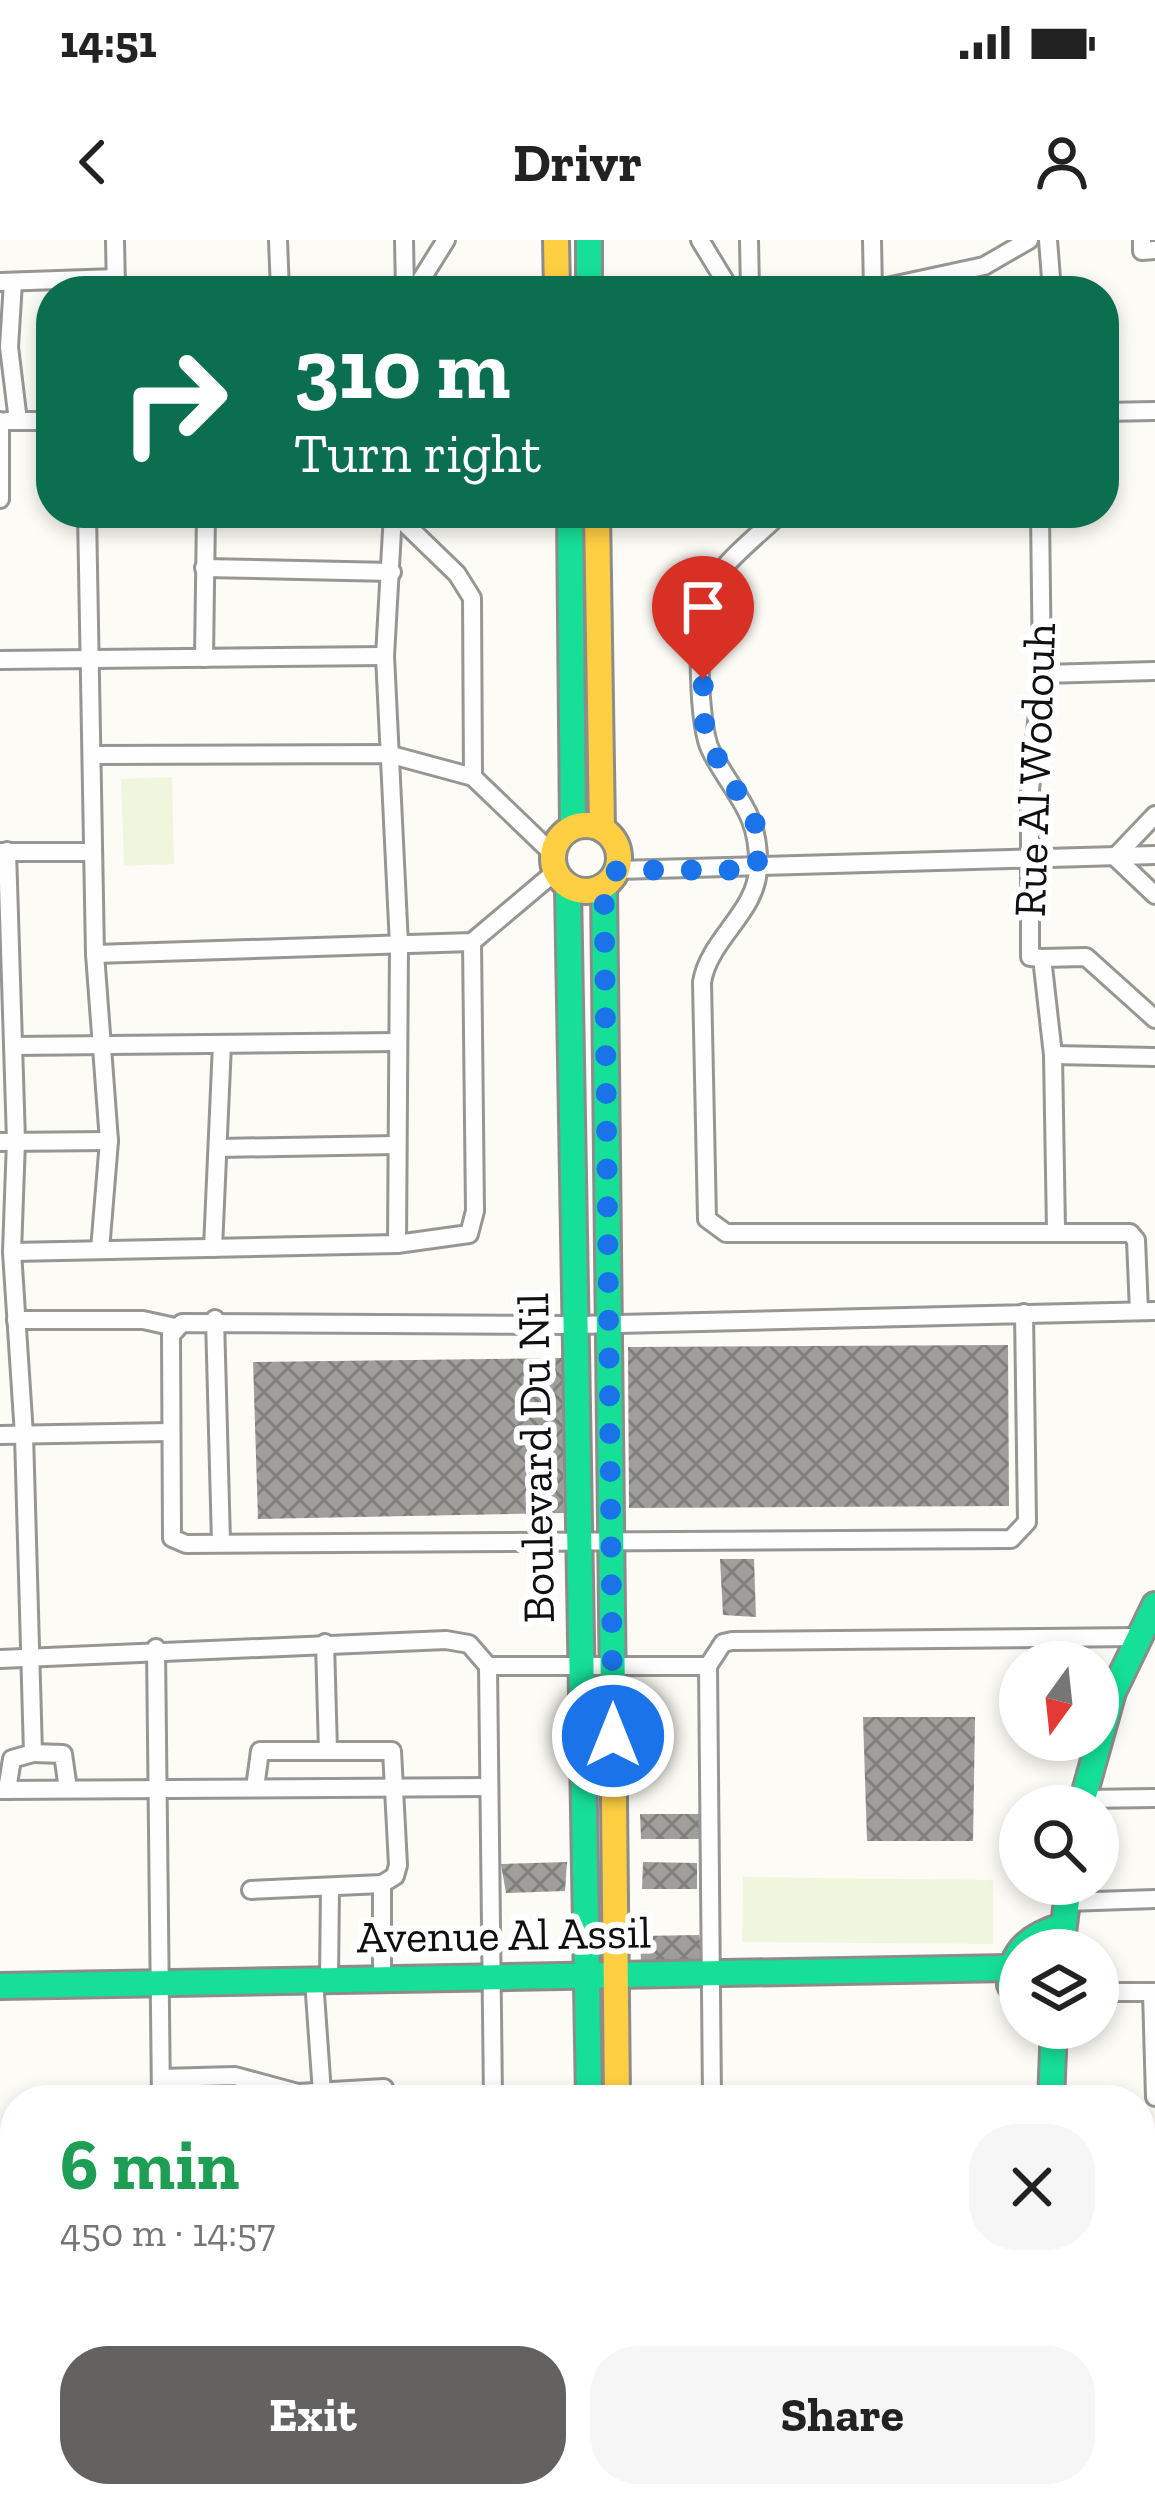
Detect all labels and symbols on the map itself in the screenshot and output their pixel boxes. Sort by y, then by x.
pin [652,556,754,679]
street label: Rue Al Wodouh [1003,622,1067,918]
street label: Boulevard Du Nil [506,1292,566,1624]
north arrow [999,1641,1119,1761]
position arrow [550,1673,676,1799]
street label: Avenue Al Assil [356,1905,652,1965]

